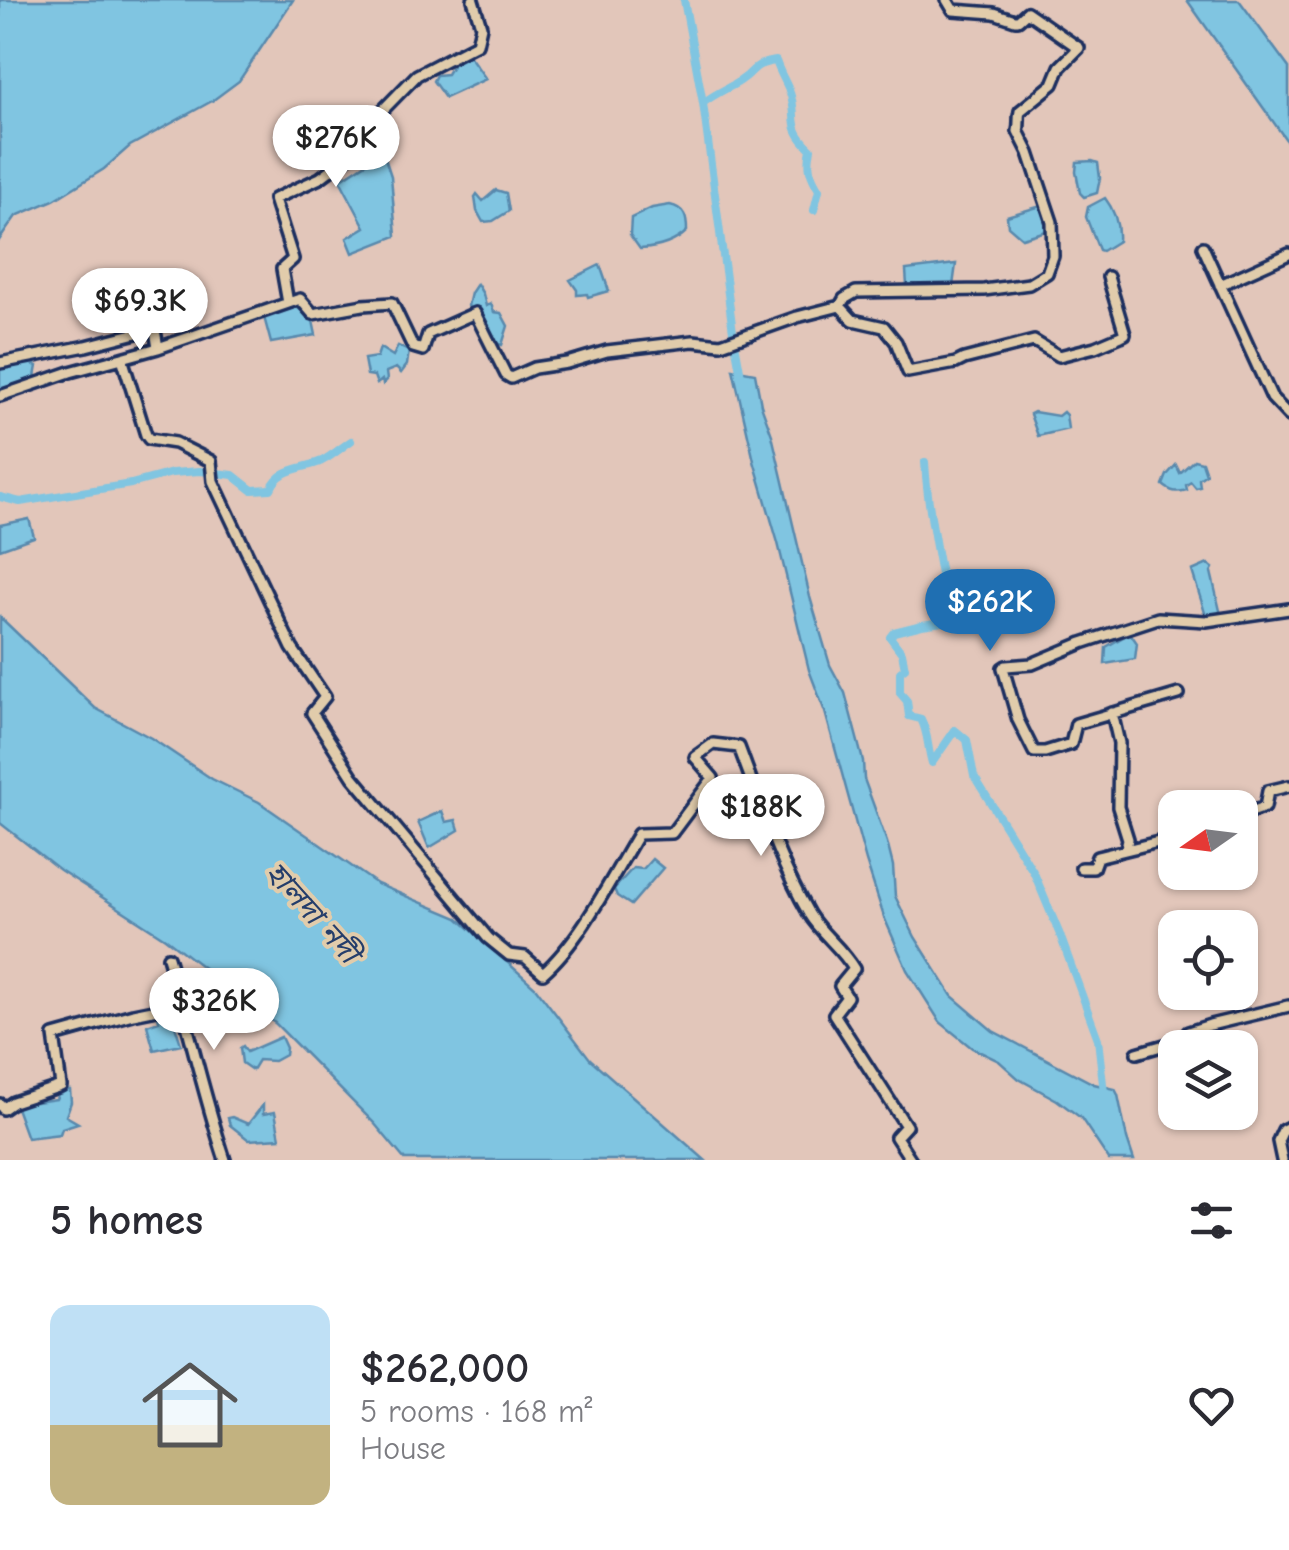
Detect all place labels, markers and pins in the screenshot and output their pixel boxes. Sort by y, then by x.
pin: $276K [266,105,406,190]
pin: $69.3K [59,268,221,353]
pin: $262K [920,569,1060,654]
pin: $188K [691,774,831,859]
pin: $326K [144,968,284,1053]

